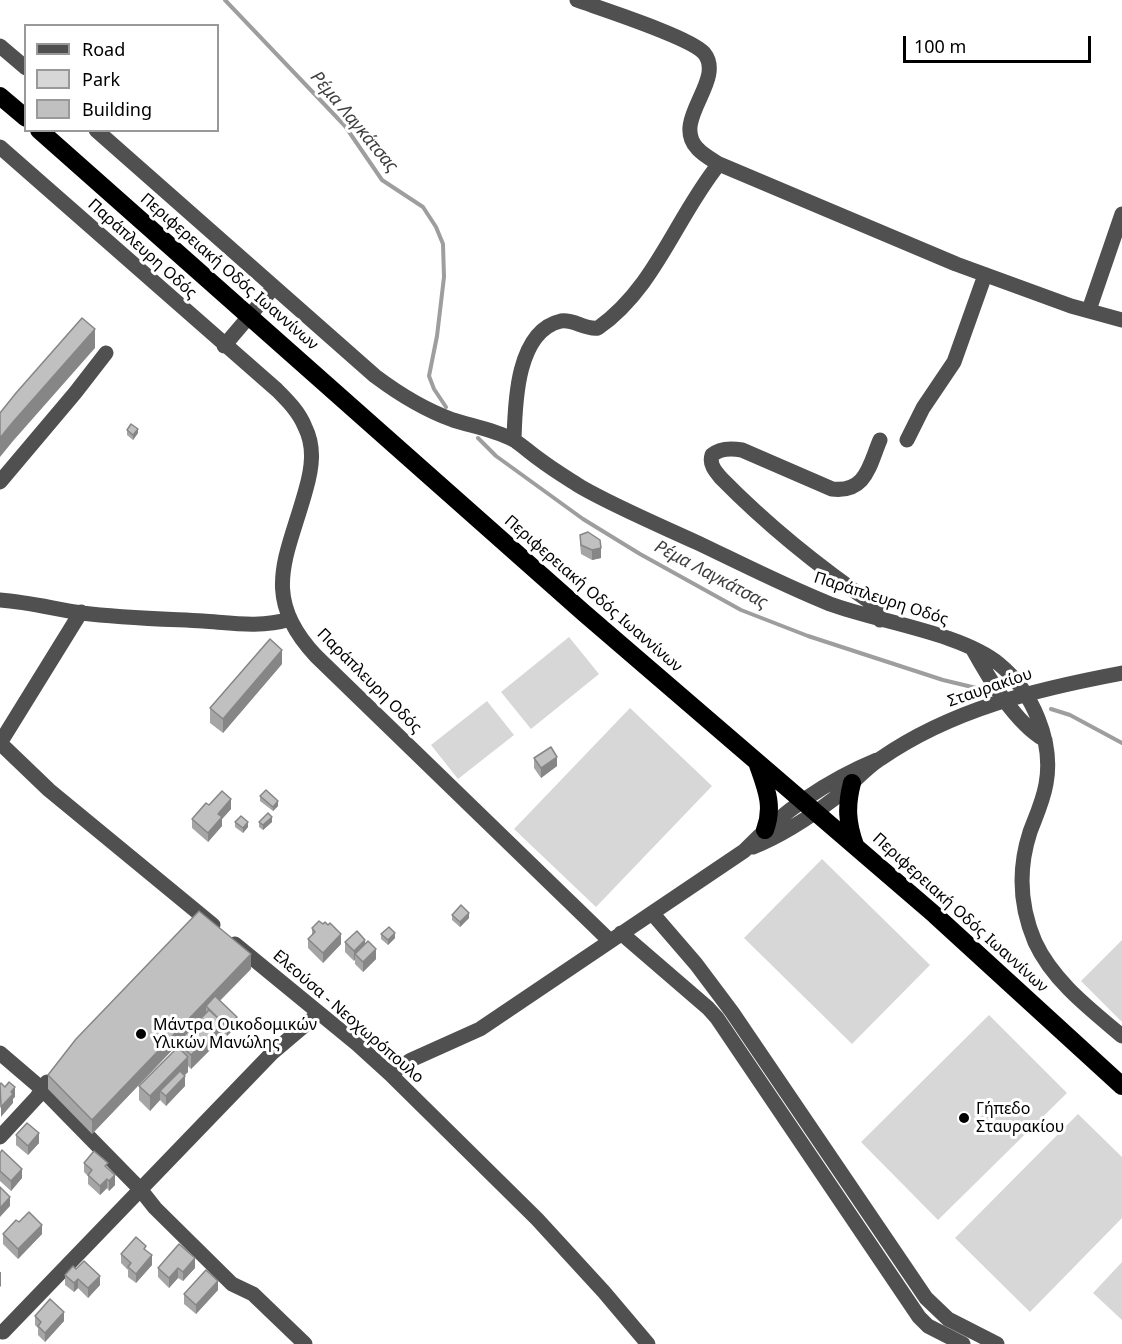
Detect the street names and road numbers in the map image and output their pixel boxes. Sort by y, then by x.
street label: Περιφερειακή Οδός Ιωαννίνων [136,190,322,354]
street label: Παράπλευρη Οδός [84,195,200,303]
street label: Περιφερειακή Οδός Ιωαννίνων [500,512,686,676]
street label: Παράπλευρη Οδός [812,568,950,630]
street label: Παράπλευρη Οδός [313,625,425,737]
street label: Σταυρακίου [945,665,1035,711]
street label: Περιφερειακή Οδός Ιωαννίνων [868,829,1052,997]
street label: Ελεούσα - Νεοχωρόπουλο [269,946,427,1088]

